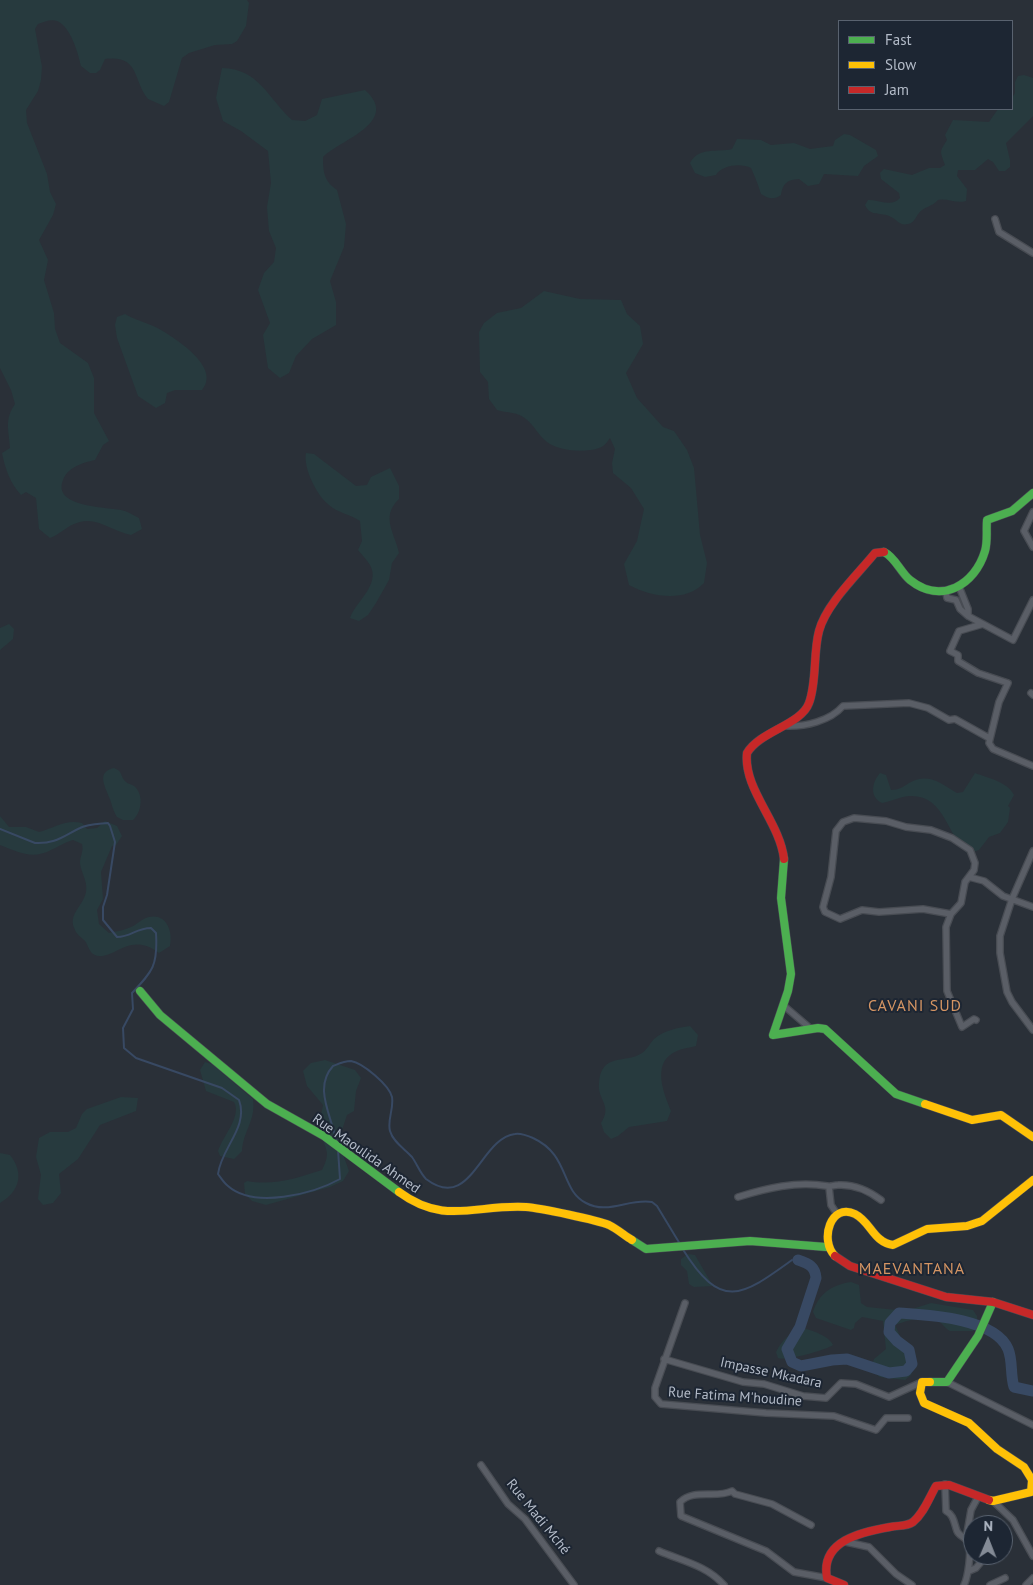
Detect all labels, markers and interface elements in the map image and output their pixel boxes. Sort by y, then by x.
legend [838,20,1013,110]
text: Fast [885,30,912,49]
text: Slow [885,55,916,74]
text: Jam [885,80,909,99]
district label: CAVANI SUD [867,996,963,1016]
street label: Rue Maoulida Ahmed [309,1111,423,1197]
district label: MAEVANTANA [858,1259,966,1279]
street label: Impasse Mkadara [719,1354,823,1392]
street label: Rue Fatima M'houdine [667,1384,803,1410]
street label: Rue Madi Mché [503,1476,573,1558]
north arrow [963,1515,1013,1565]
text: N [983,1517,993,1535]

